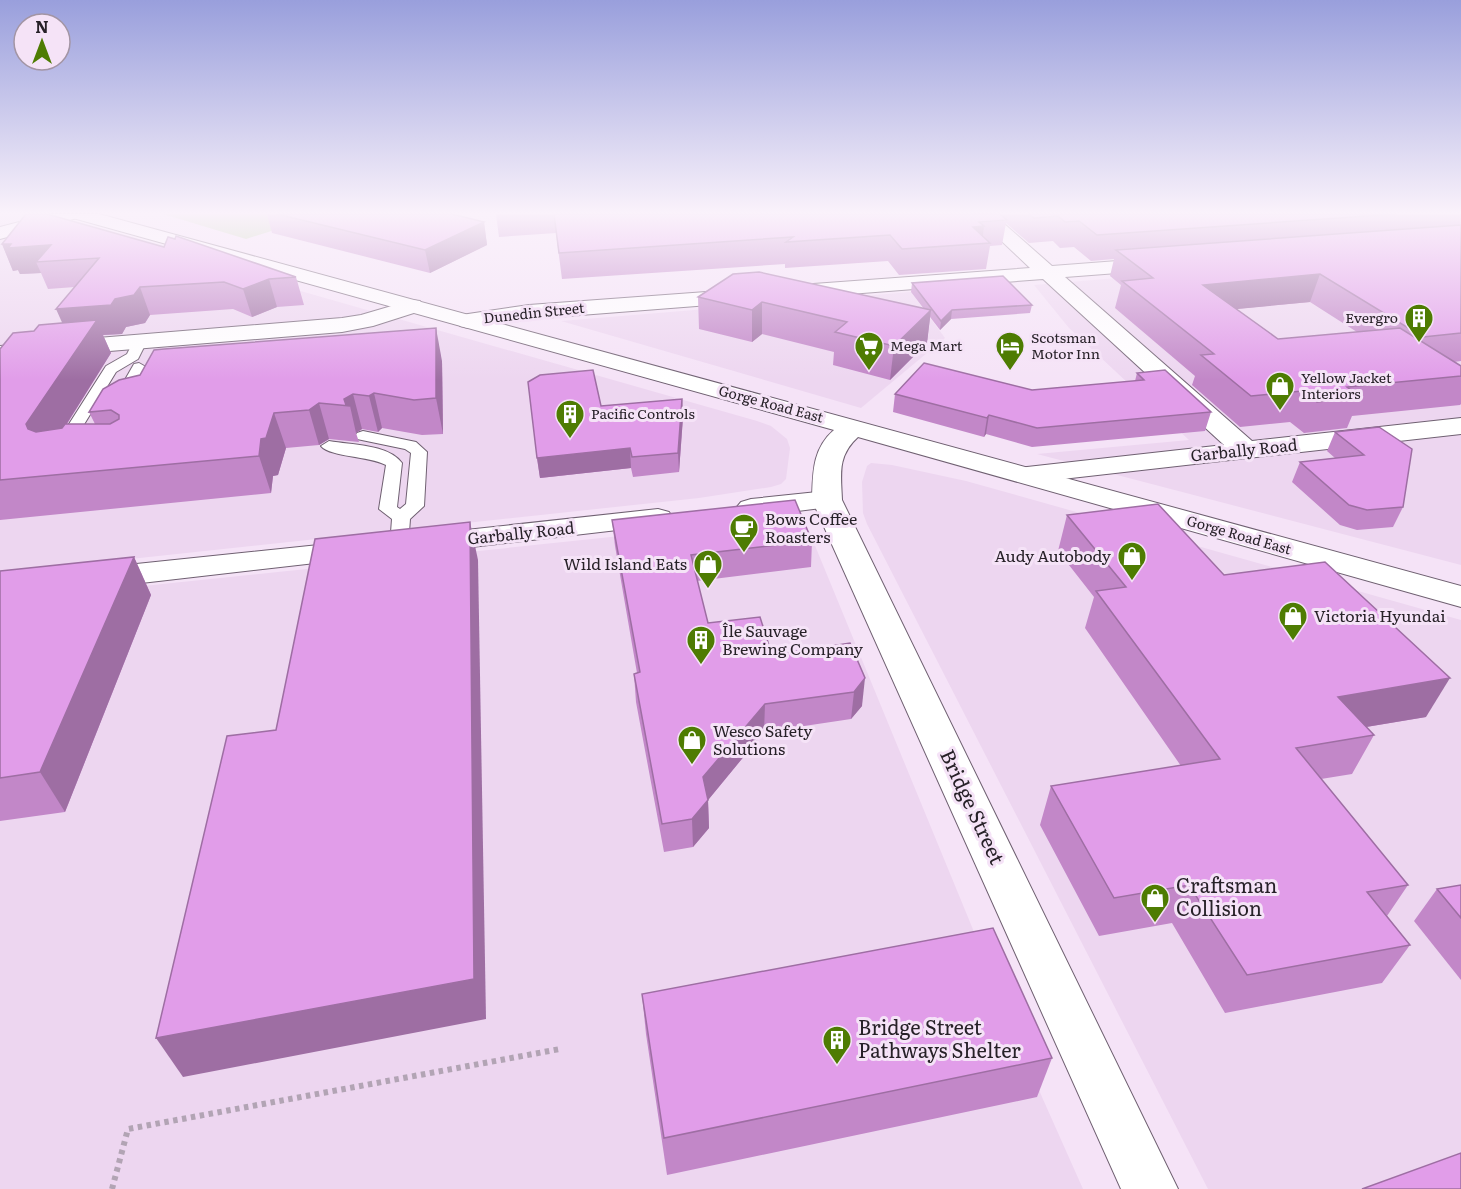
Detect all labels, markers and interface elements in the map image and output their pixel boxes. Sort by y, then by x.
north arrow [12,12,72,72]
text: N [35,14,49,38]
street label: Dunedin Street [482,297,586,327]
building icon: Evergro [1403,302,1435,344]
place label: Evergro [1345,307,1398,327]
place label: Scotsman Motor Inn [1031,327,1100,363]
supermarket icon: Mega Mart [853,330,885,372]
hotel icon: Scotsman Motor Inn [994,330,1026,372]
place label: Mega Mart [890,335,963,355]
place label: Yellow Jacket Interiors [1301,367,1392,403]
shop icon: Yellow Jacket Interiors [1264,370,1296,412]
street label: Gorge Road East [717,379,826,427]
building icon: Pacific Controls [554,398,586,440]
place label: Pacific Controls [591,403,695,423]
street label: Garbally Road [1189,431,1299,467]
place label: Bows Coffee Roasters [765,506,857,548]
street label: Gorge Road East [1185,510,1294,559]
cafe icon: Bows Coffee Roasters [728,512,760,554]
street label: Garbally Road [466,514,576,550]
shop icon: Audy Autobody [1116,540,1148,582]
place label: Audy Autobody [994,543,1112,567]
shop icon: Wild Island Eats [692,548,724,590]
place label: Wild Island Eats [564,551,687,575]
shop icon: Victoria Hyundai [1277,600,1309,642]
place label: Victoria Hyundai [1314,603,1446,627]
place label: Île Sauvage Brewing Company [722,618,864,660]
building icon: Île Sauvage Brewing Company [685,624,717,666]
place label: Wesco Safety Solutions [713,718,813,760]
shop icon: Wesco Safety Solutions [676,724,708,766]
street label: Bridge Street [934,744,1014,869]
place label: Craftsman Collision [1176,869,1277,922]
shop icon: Craftsman Collision [1139,882,1171,924]
place label: Bridge Street Pathways Shelter [858,1011,1021,1064]
building icon: Bridge Street Pathways Shelter [821,1024,853,1066]

